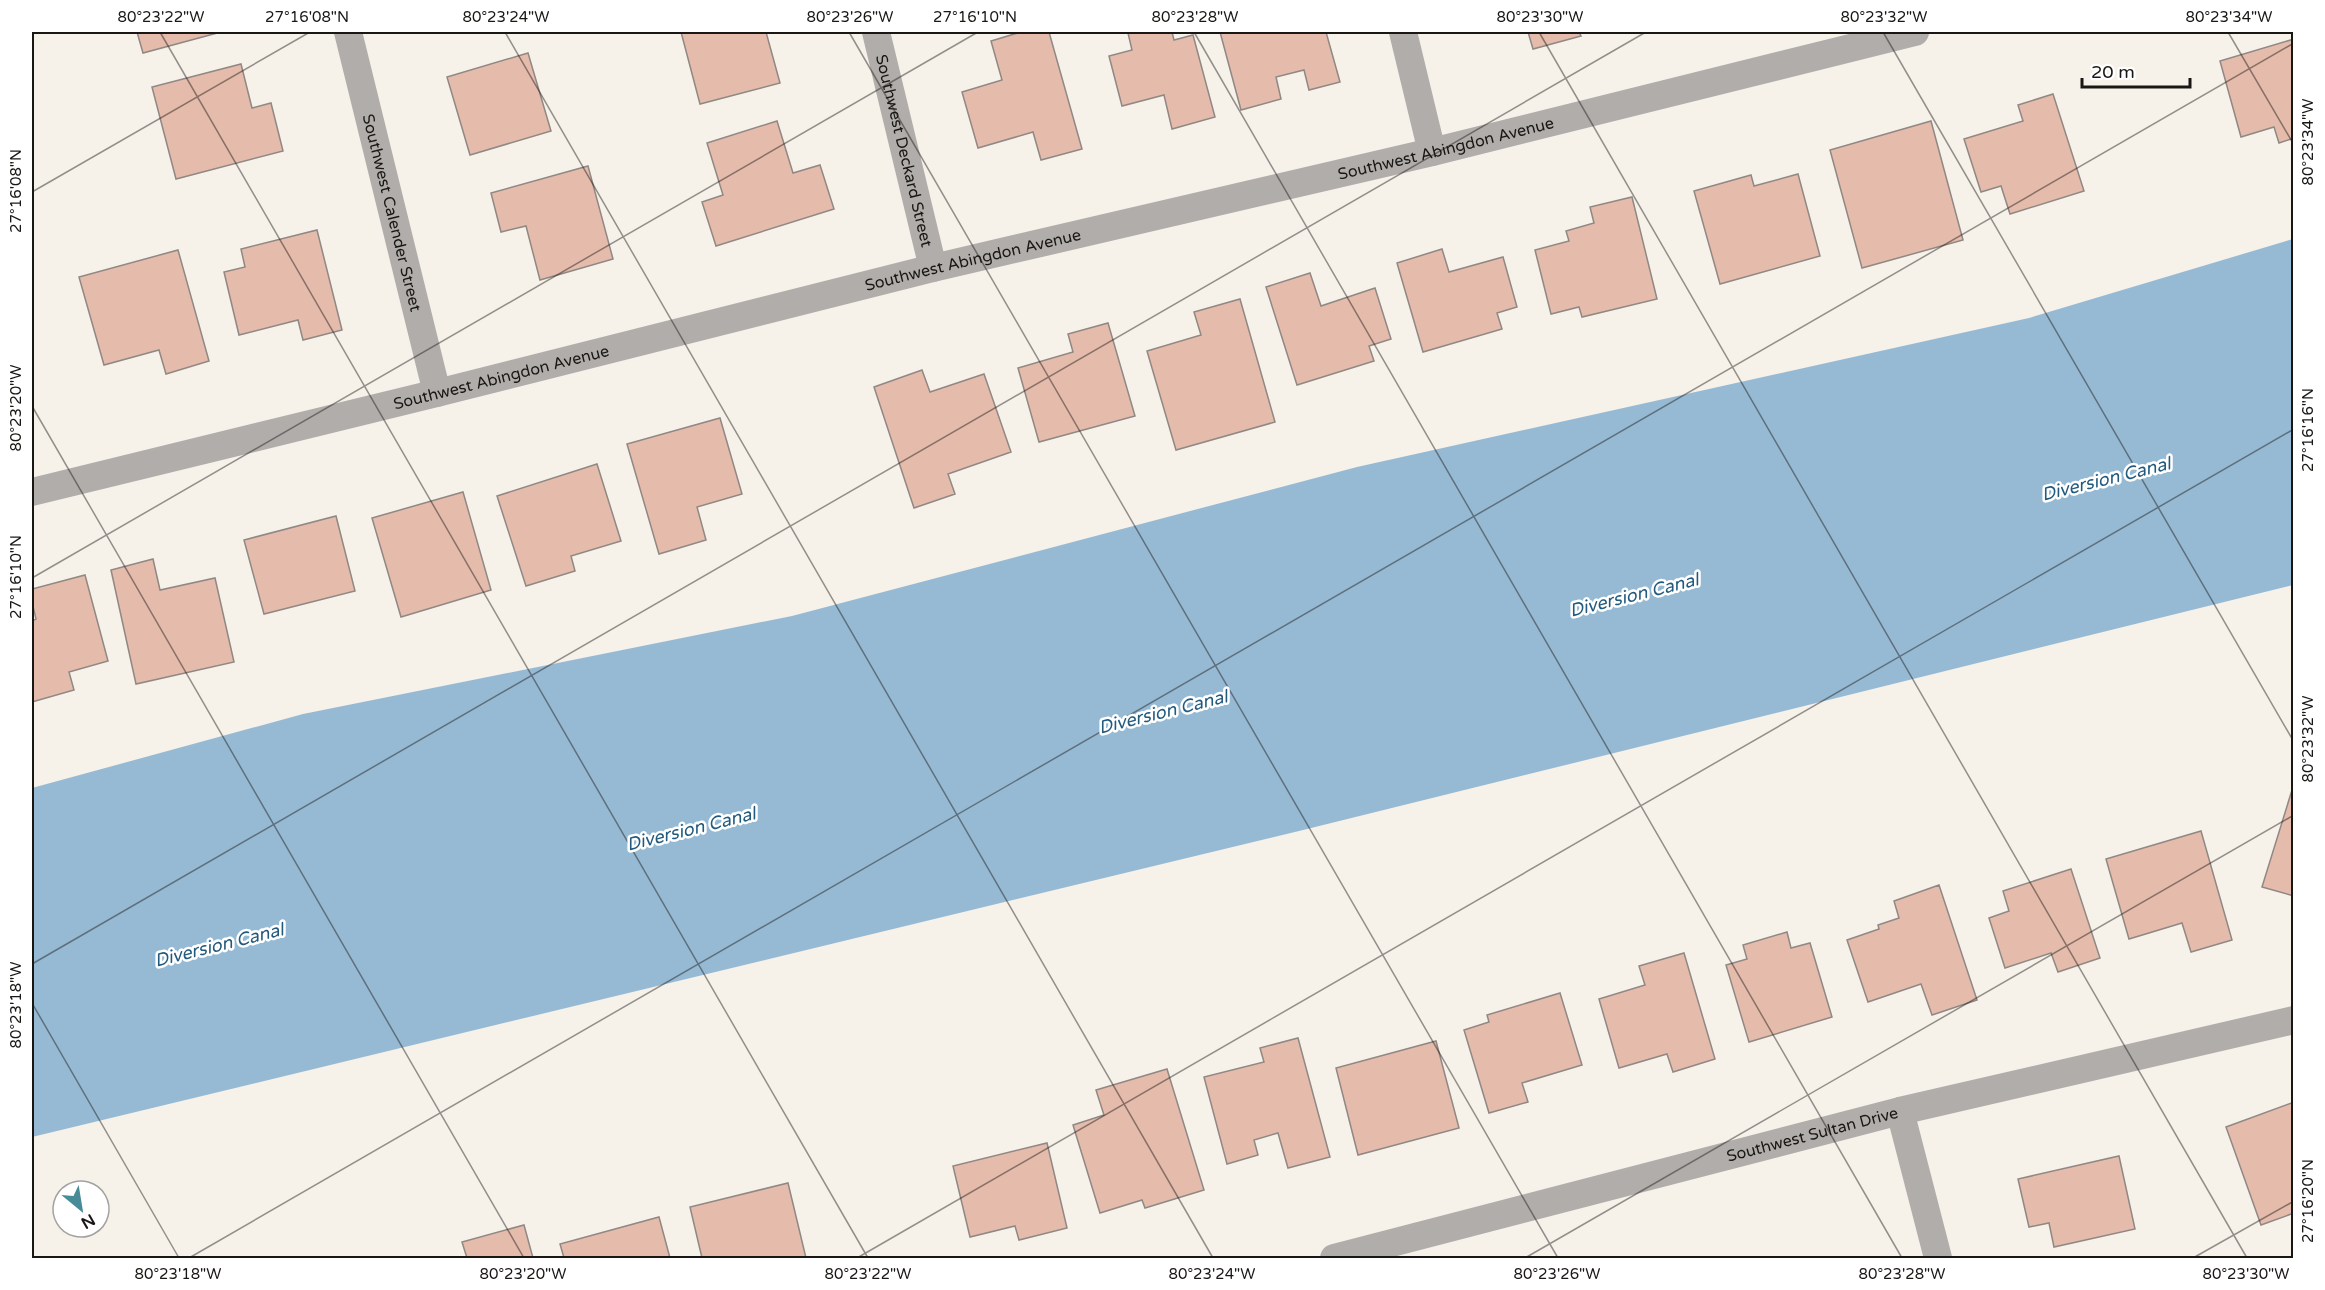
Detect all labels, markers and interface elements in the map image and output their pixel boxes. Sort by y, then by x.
text: 80°23'22"W [118,8,204,26]
text: 27°16'08"N [265,8,349,26]
text: 80°23'24"W [463,8,549,26]
text: 80°23'26"W [807,8,893,26]
text: 27°16'10"N [933,8,1017,26]
text: 80°23'28"W [1152,8,1238,26]
text: 80°23'30"W [1497,8,1583,26]
text: 80°23'32"W [1841,8,1927,26]
text: 80°23'34"W [2186,8,2272,26]
scale bar [2082,51,2190,89]
street label: Southwest Deckard Street [871,53,937,249]
text: 20 m [2091,61,2135,83]
text: 80°23'34"W [2299,99,2317,185]
street label: Southwest Calender Street [358,112,426,314]
street label: Southwest Abingdon Avenue [1336,113,1556,185]
text: 27°16'08"N [7,149,25,233]
street label: Southwest Abingdon Avenue [863,225,1083,296]
street label: Southwest Abingdon Avenue [391,341,611,414]
text: 80°23'20"W [7,365,25,451]
text: 27°16'16"N [2299,388,2317,472]
water label: Diversion Canal [2039,452,2175,506]
text: 27°16'10"N [7,535,25,619]
water label: Diversion Canal [1567,568,1703,622]
water label: Diversion Canal [1096,685,1232,739]
text: 80°23'32"W [2299,696,2317,782]
water label: Diversion Canal [624,802,760,856]
water label: Diversion Canal [152,918,288,972]
text: 80°23'18"W [7,962,25,1048]
street label: Southwest Sultan Drive [1724,1103,1900,1167]
text: 27°16'20"N [2299,1159,2317,1243]
north arrow [51,1179,111,1239]
text: N [77,1209,99,1233]
text: 80°23'18"W [135,1265,221,1283]
text: 80°23'20"W [480,1265,566,1283]
text: 80°23'22"W [825,1265,911,1283]
text: 80°23'24"W [1169,1265,1255,1283]
text: 80°23'26"W [1514,1265,1600,1283]
text: 80°23'28"W [1859,1265,1945,1283]
text: 80°23'30"W [2203,1265,2289,1283]

